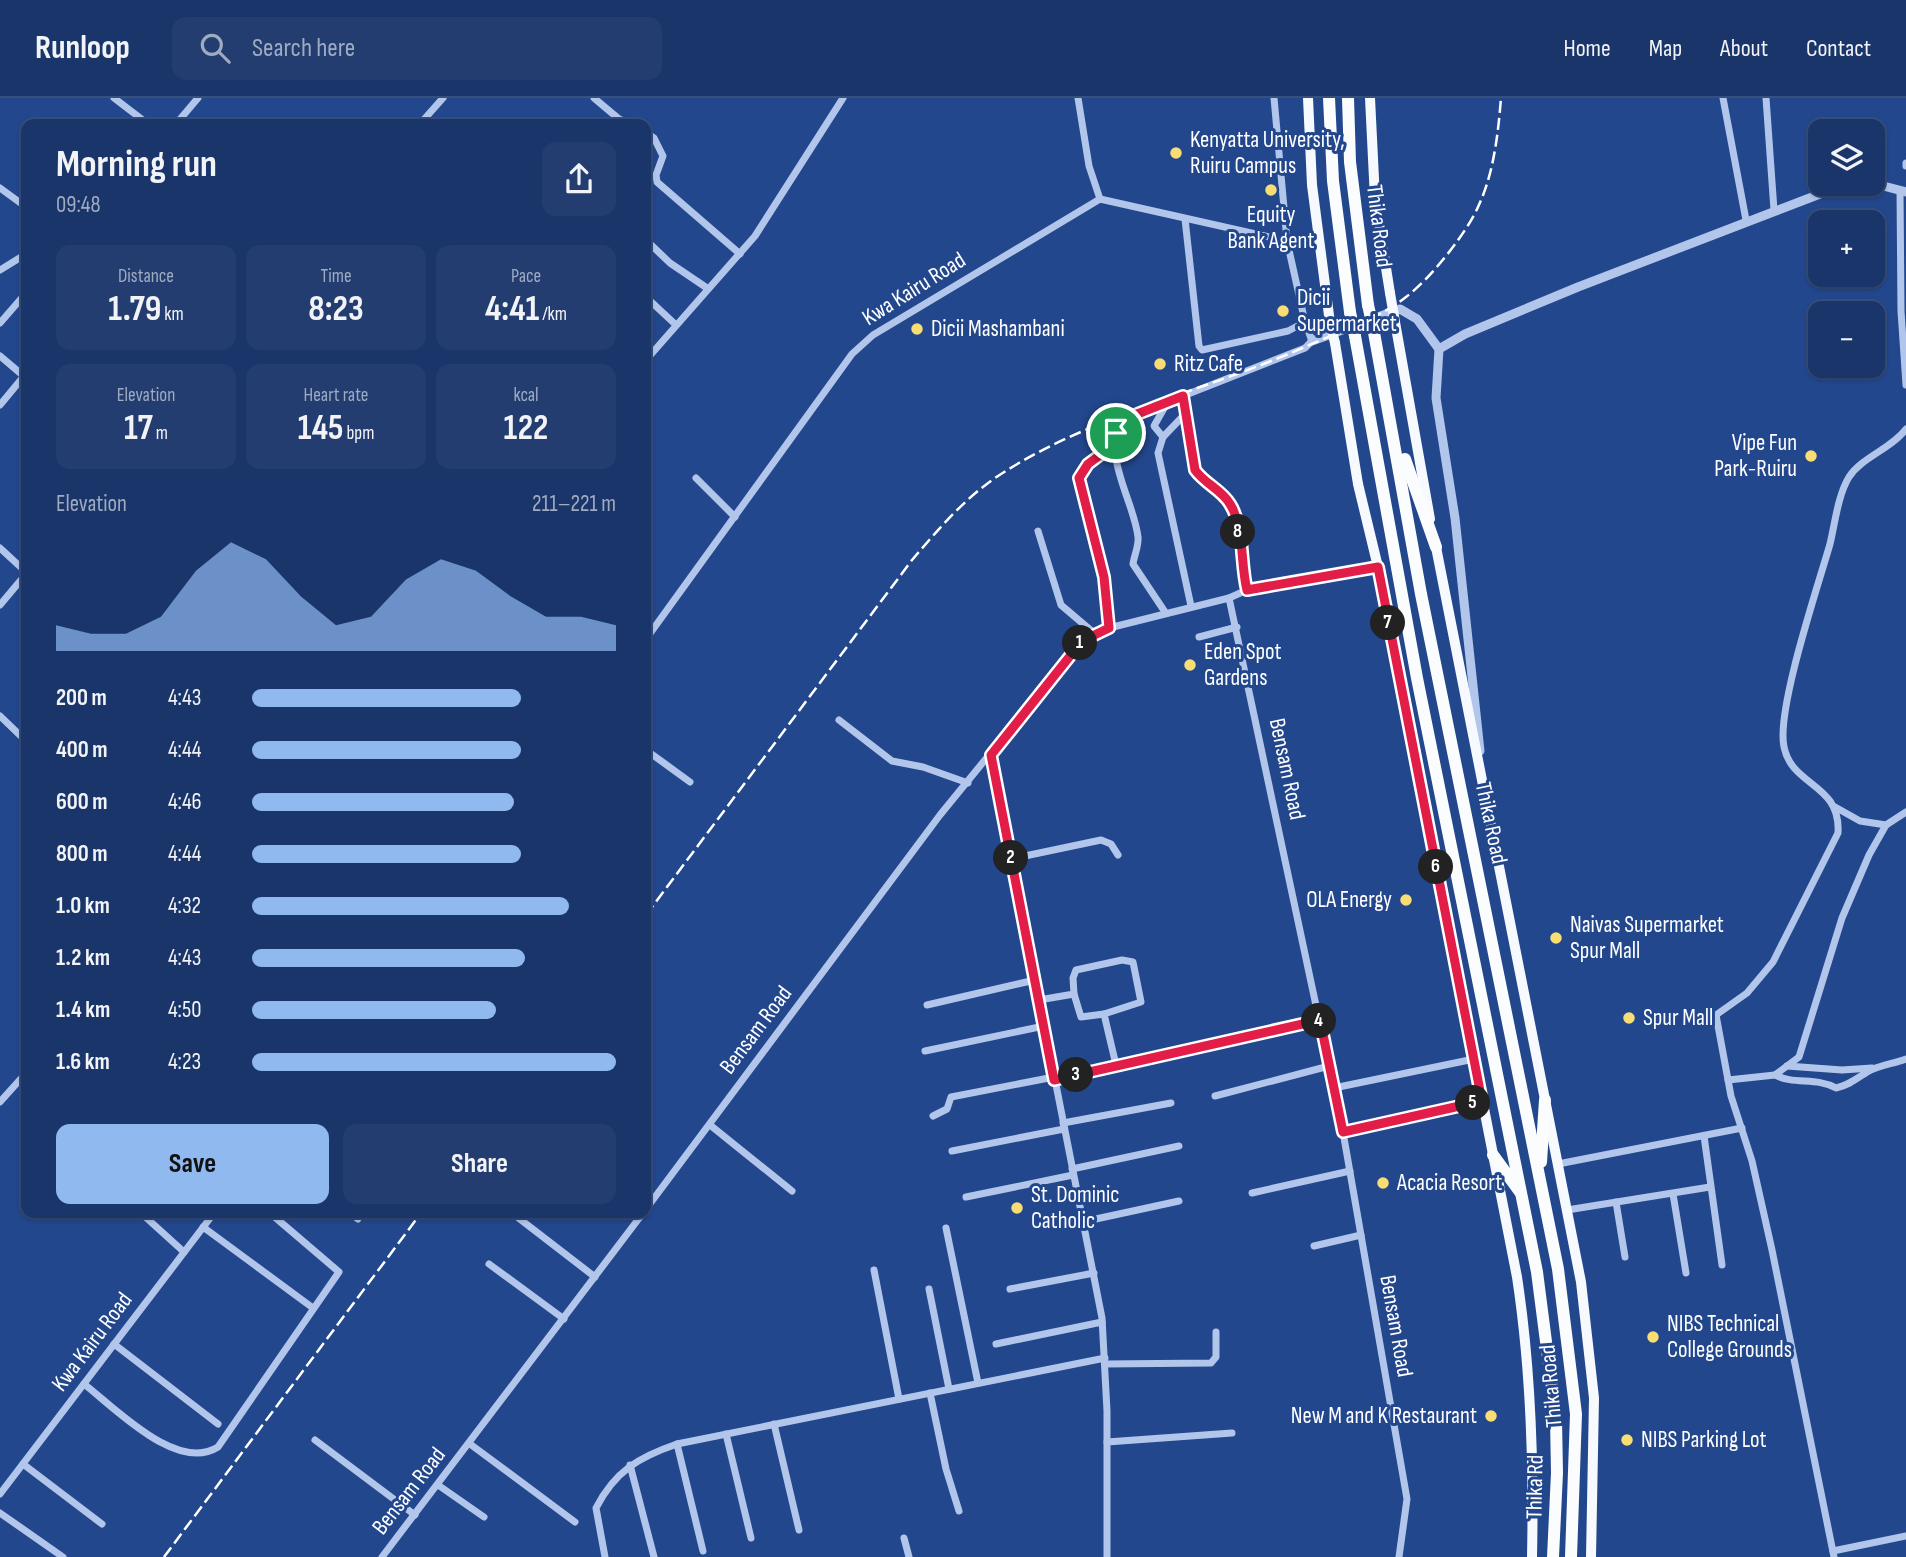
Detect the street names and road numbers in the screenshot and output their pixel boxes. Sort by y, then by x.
street label: Thika Road [1360,183,1398,269]
street label: Kwa Kairu Road [857,246,971,332]
street label: Bensam Road [1263,716,1311,822]
street label: Thika Road [1469,780,1513,866]
street label: Bensam Road [714,980,798,1080]
street label: Bensam Road [1373,1273,1419,1379]
street label: Kwa Kairu Road [46,1287,138,1397]
street label: Thika Road [1533,1344,1569,1428]
street label: Bensam Road [366,1442,452,1540]
street label: Thika Rd [1520,1455,1550,1519]

